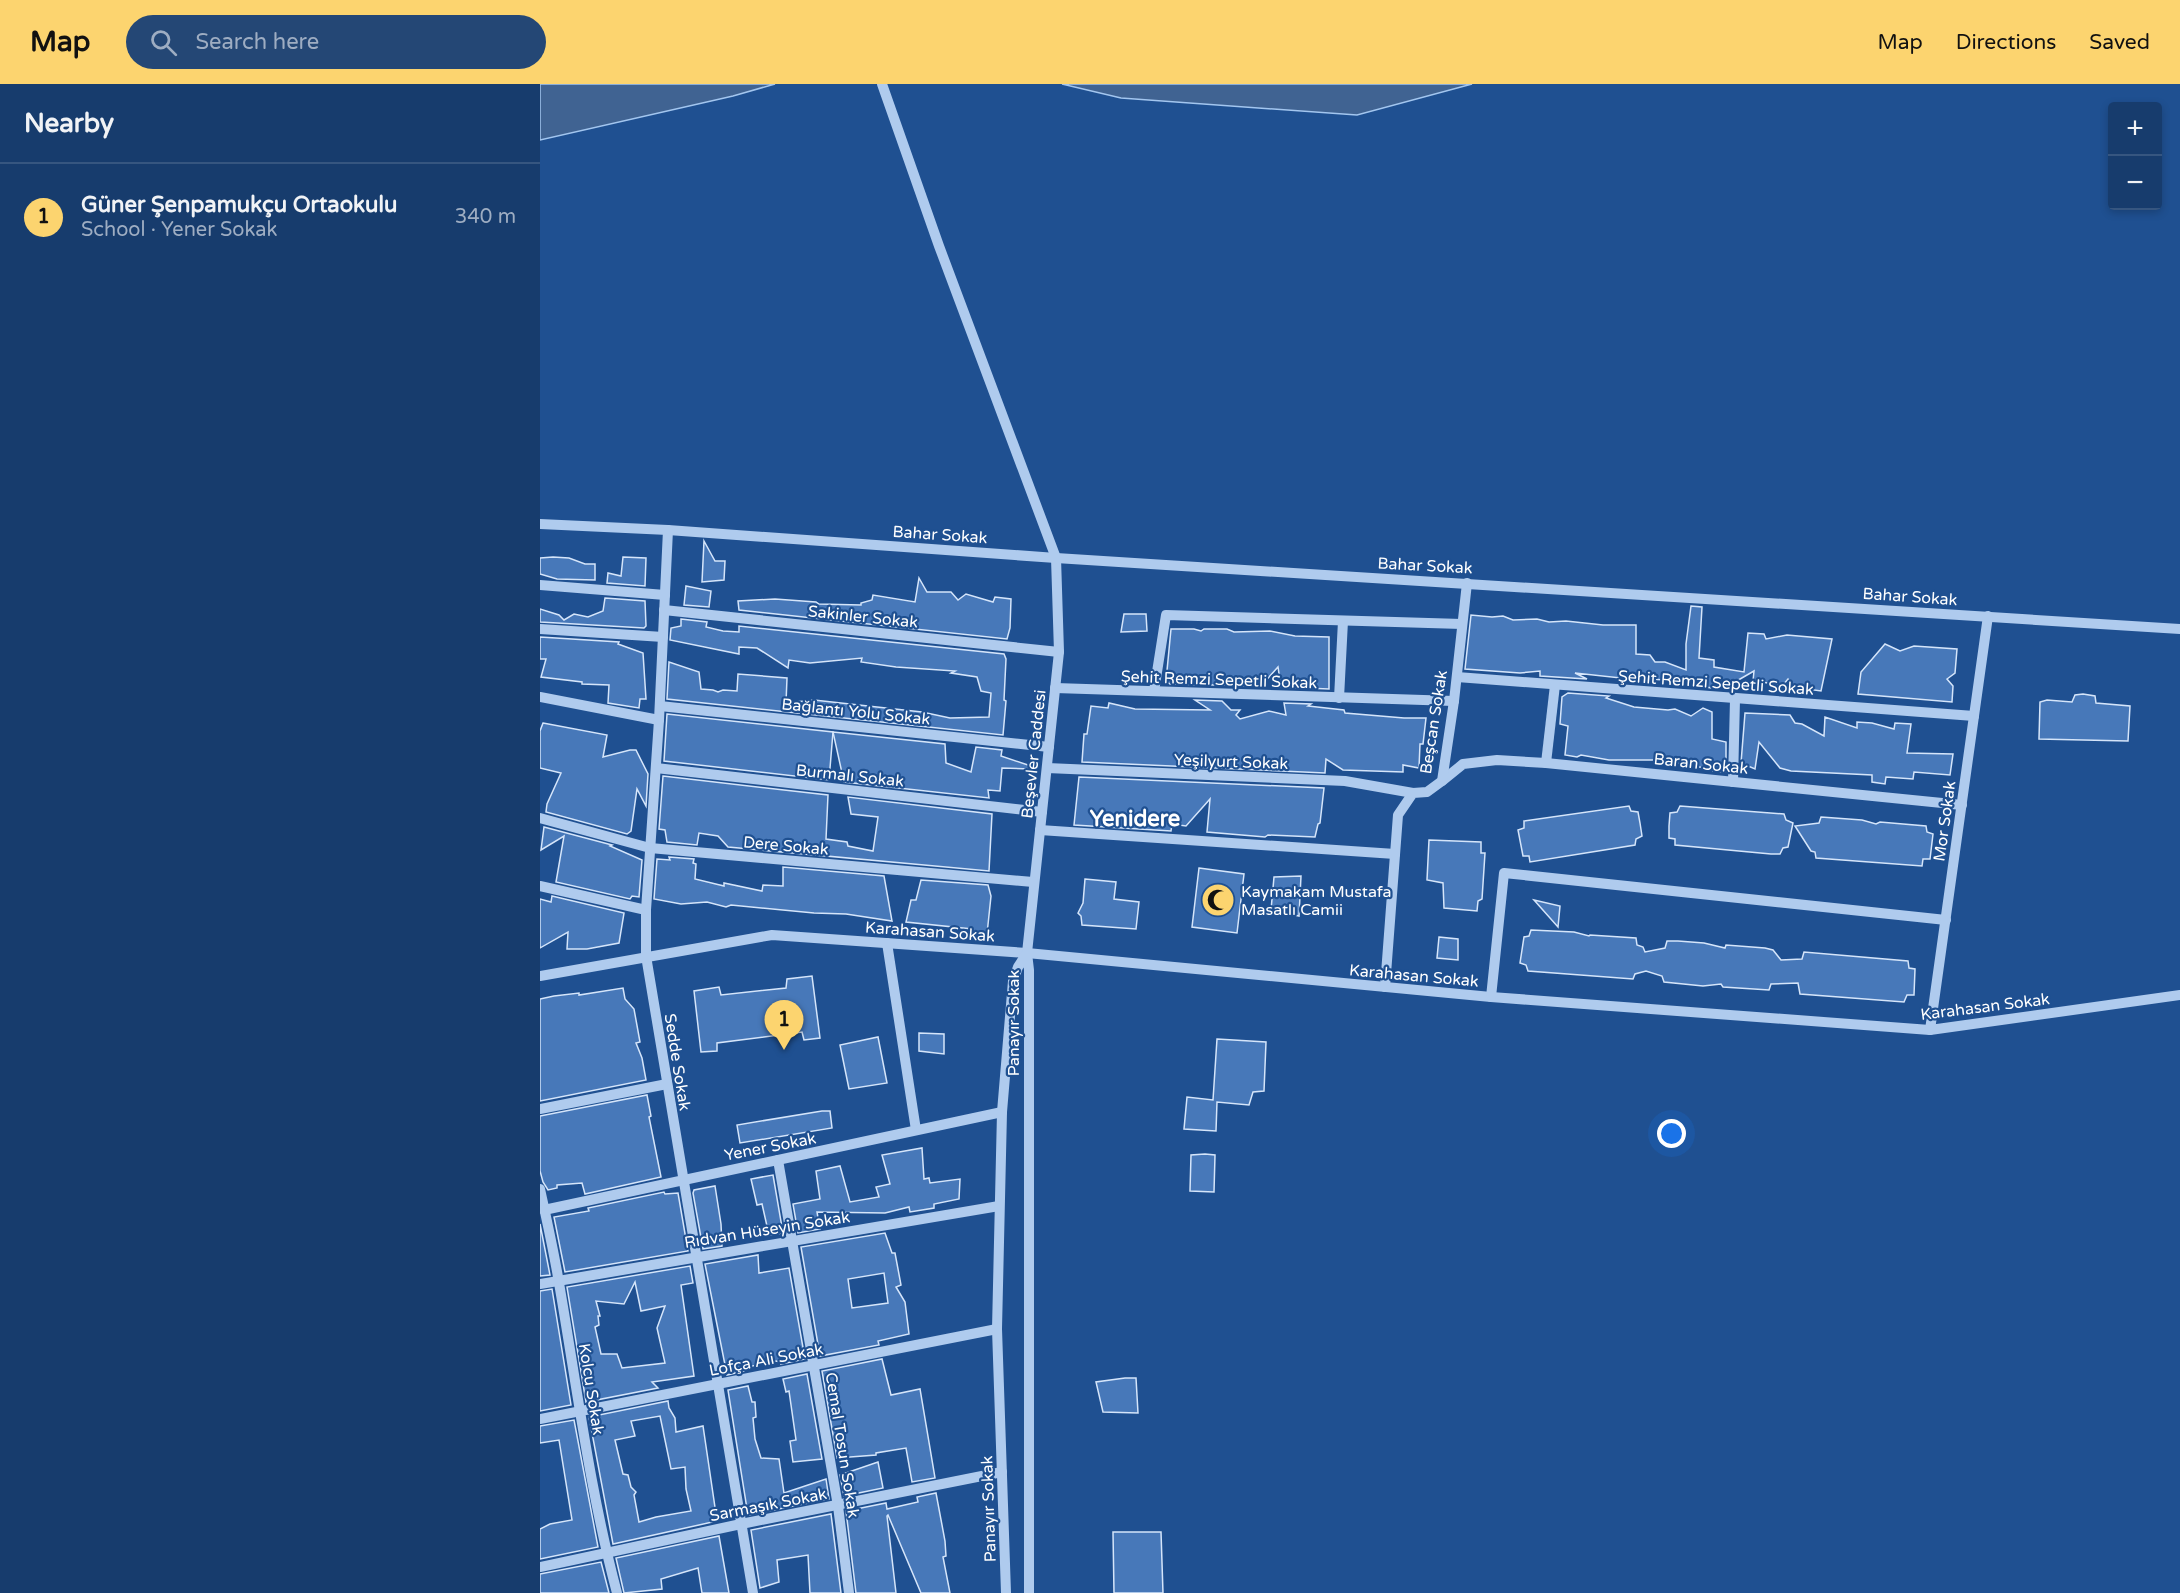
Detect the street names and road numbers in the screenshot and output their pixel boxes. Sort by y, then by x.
street label: Bahar Sokak [892,522,988,548]
street label: Bahar Sokak [1377,554,1473,578]
street label: Bahar Sokak [1862,584,1958,610]
street label: Sakinler Sokak [807,601,919,633]
street label: Şehit Remzi Sepetli Sokak [1617,666,1815,700]
street label: Şehit Remzi Sepetli Sokak [1121,667,1318,693]
street label: Beşcan Sokak [1416,668,1452,776]
street label: Beşevler Caddesi [1017,689,1051,820]
street label: Bağlantı Yolu Sokak [781,694,932,730]
street label: Baran Sokak [1653,749,1749,779]
street label: Yeşilyurt Sokak [1173,750,1289,774]
street label: Burmalı Sokak [795,760,905,792]
street label: Mor Sokak [1929,779,1961,863]
street label: Dere Sokak [742,832,830,860]
street label: Karahasan Sokak [864,917,996,947]
street label: Karahasan Sokak [1348,960,1480,992]
street label: Panayır Sokak [1004,969,1024,1076]
street label: Karahasan Sokak [1919,989,2051,1025]
street label: Sedde Sokak [659,1012,695,1112]
street label: Yener Sokak [723,1128,818,1166]
street label: Rıdvan Hüseyin Sokak [683,1207,852,1253]
street label: Lofça Ali Sokak [707,1339,825,1381]
street label: Kolcu Sokak [574,1342,608,1437]
street label: Cemal Tosun Sokak [821,1371,863,1520]
street label: Panayır Sokak [977,1455,1001,1563]
street label: Sarmaşık Sokak [708,1484,829,1526]

